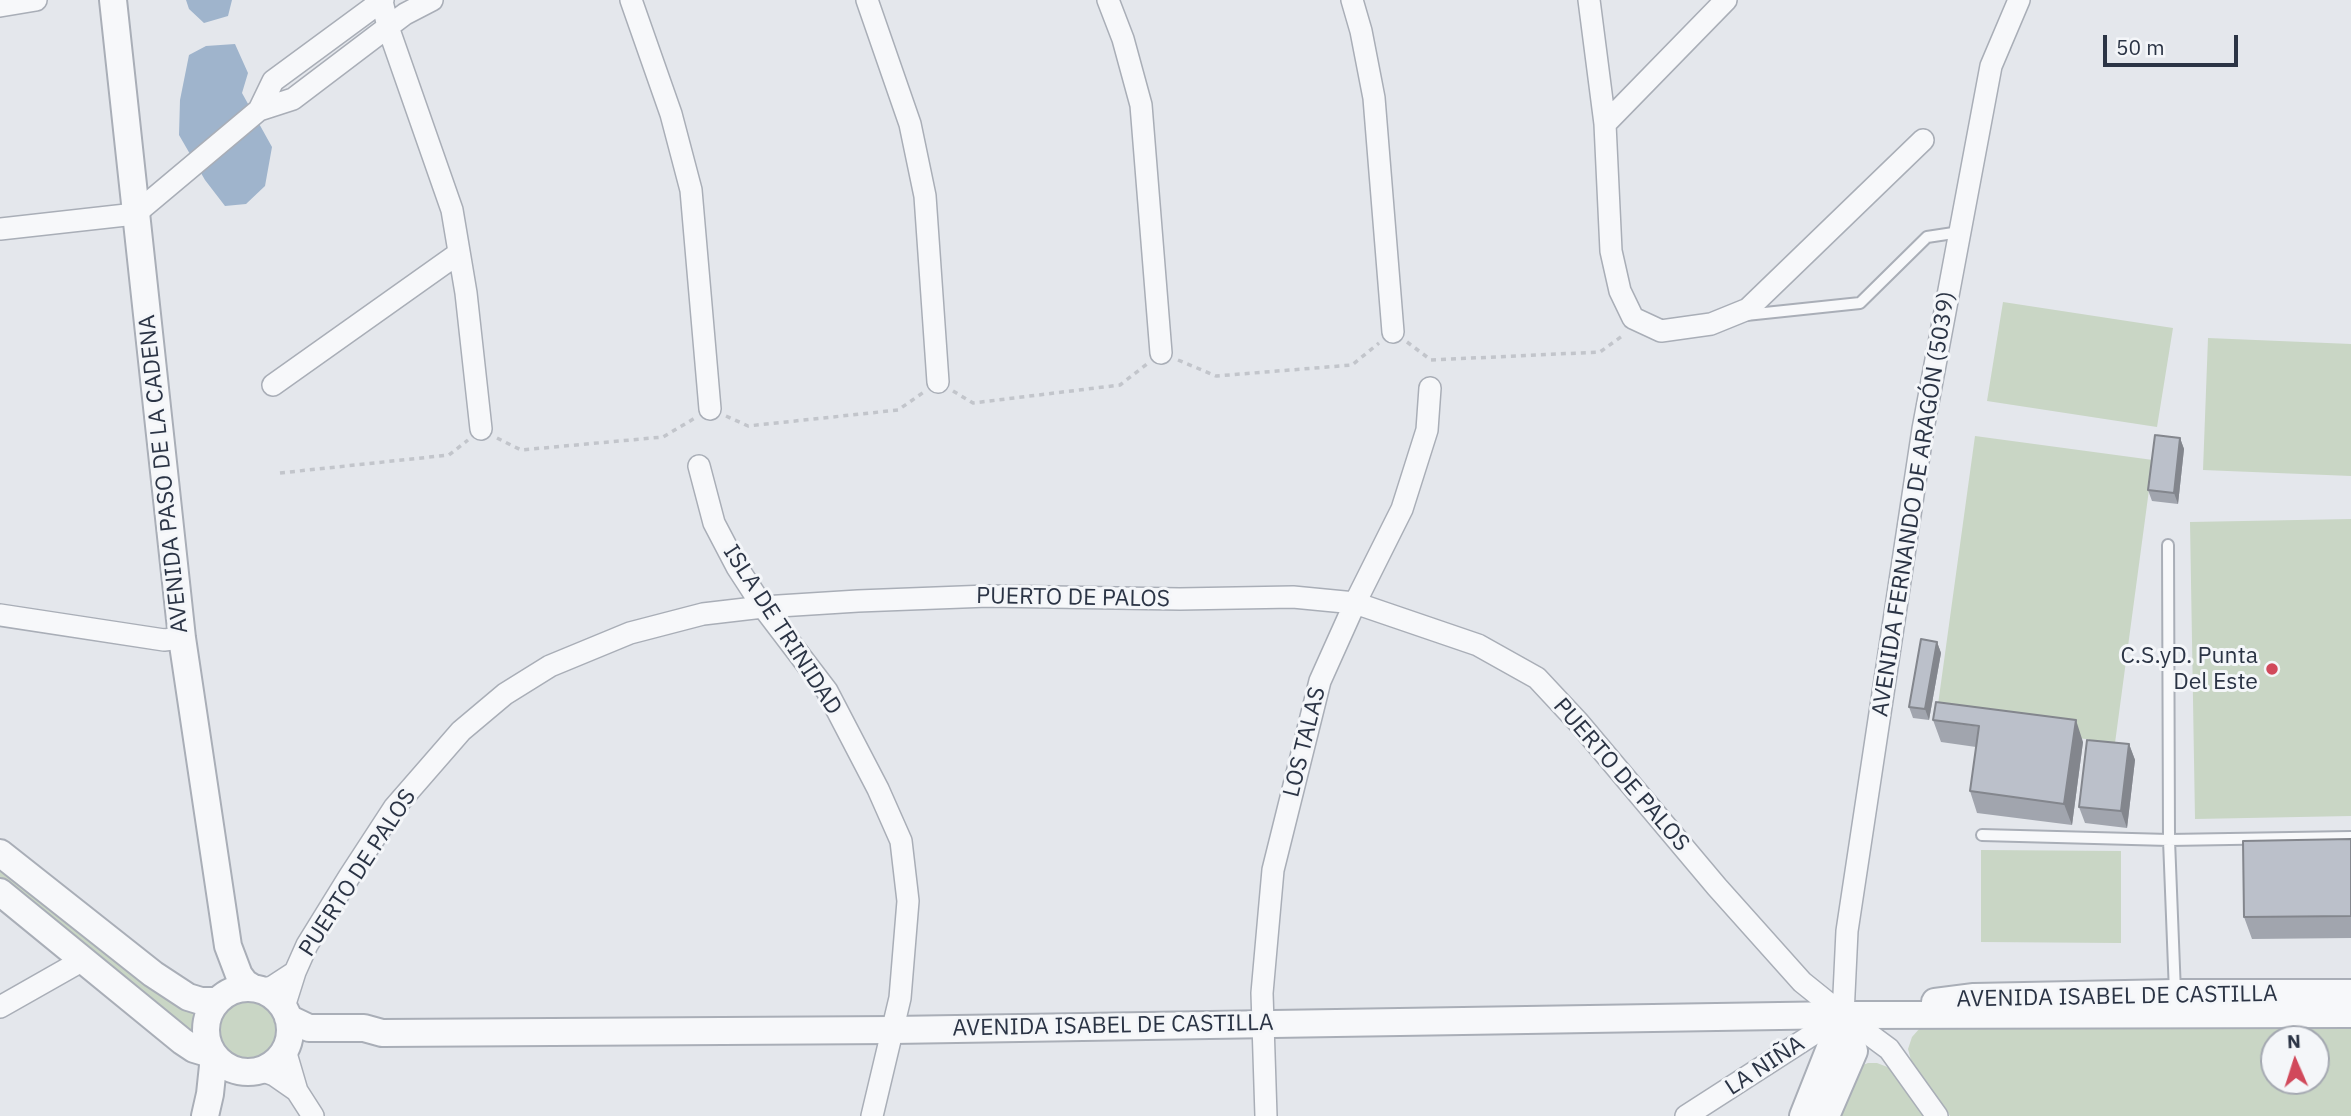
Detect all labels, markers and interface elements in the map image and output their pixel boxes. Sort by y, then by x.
scale bar [2106,21,2241,65]
text: 50 m [2116,33,2165,61]
street label: AVENIDA FERNANDO DE ARAGÓN (5039) [1867,289,1961,719]
street label: AVENIDA PASO DE LA CADENA [134,313,194,635]
street label: ISLA DE TRINIDAD [717,540,847,720]
street label: PUERTO DE PALOS [976,583,1170,613]
place label: C.S.yD. Punta Del Este [2121,642,2258,696]
marker: C.S.yD. Punta Del Este [2264,661,2280,677]
street label: LOS TALAS [1278,684,1332,800]
street label: PUERTO DE PALOS [1547,693,1695,857]
street label: PUERTO DE PALOS [294,784,422,962]
street label: AVENIDA ISABEL DE CASTILLA [1956,980,2278,1014]
street label: AVENIDA ISABEL DE CASTILLA [952,1009,1274,1043]
north arrow [2260,1025,2330,1095]
text: N [2286,1029,2301,1053]
street label: LA NIÑA [1720,1030,1810,1102]

